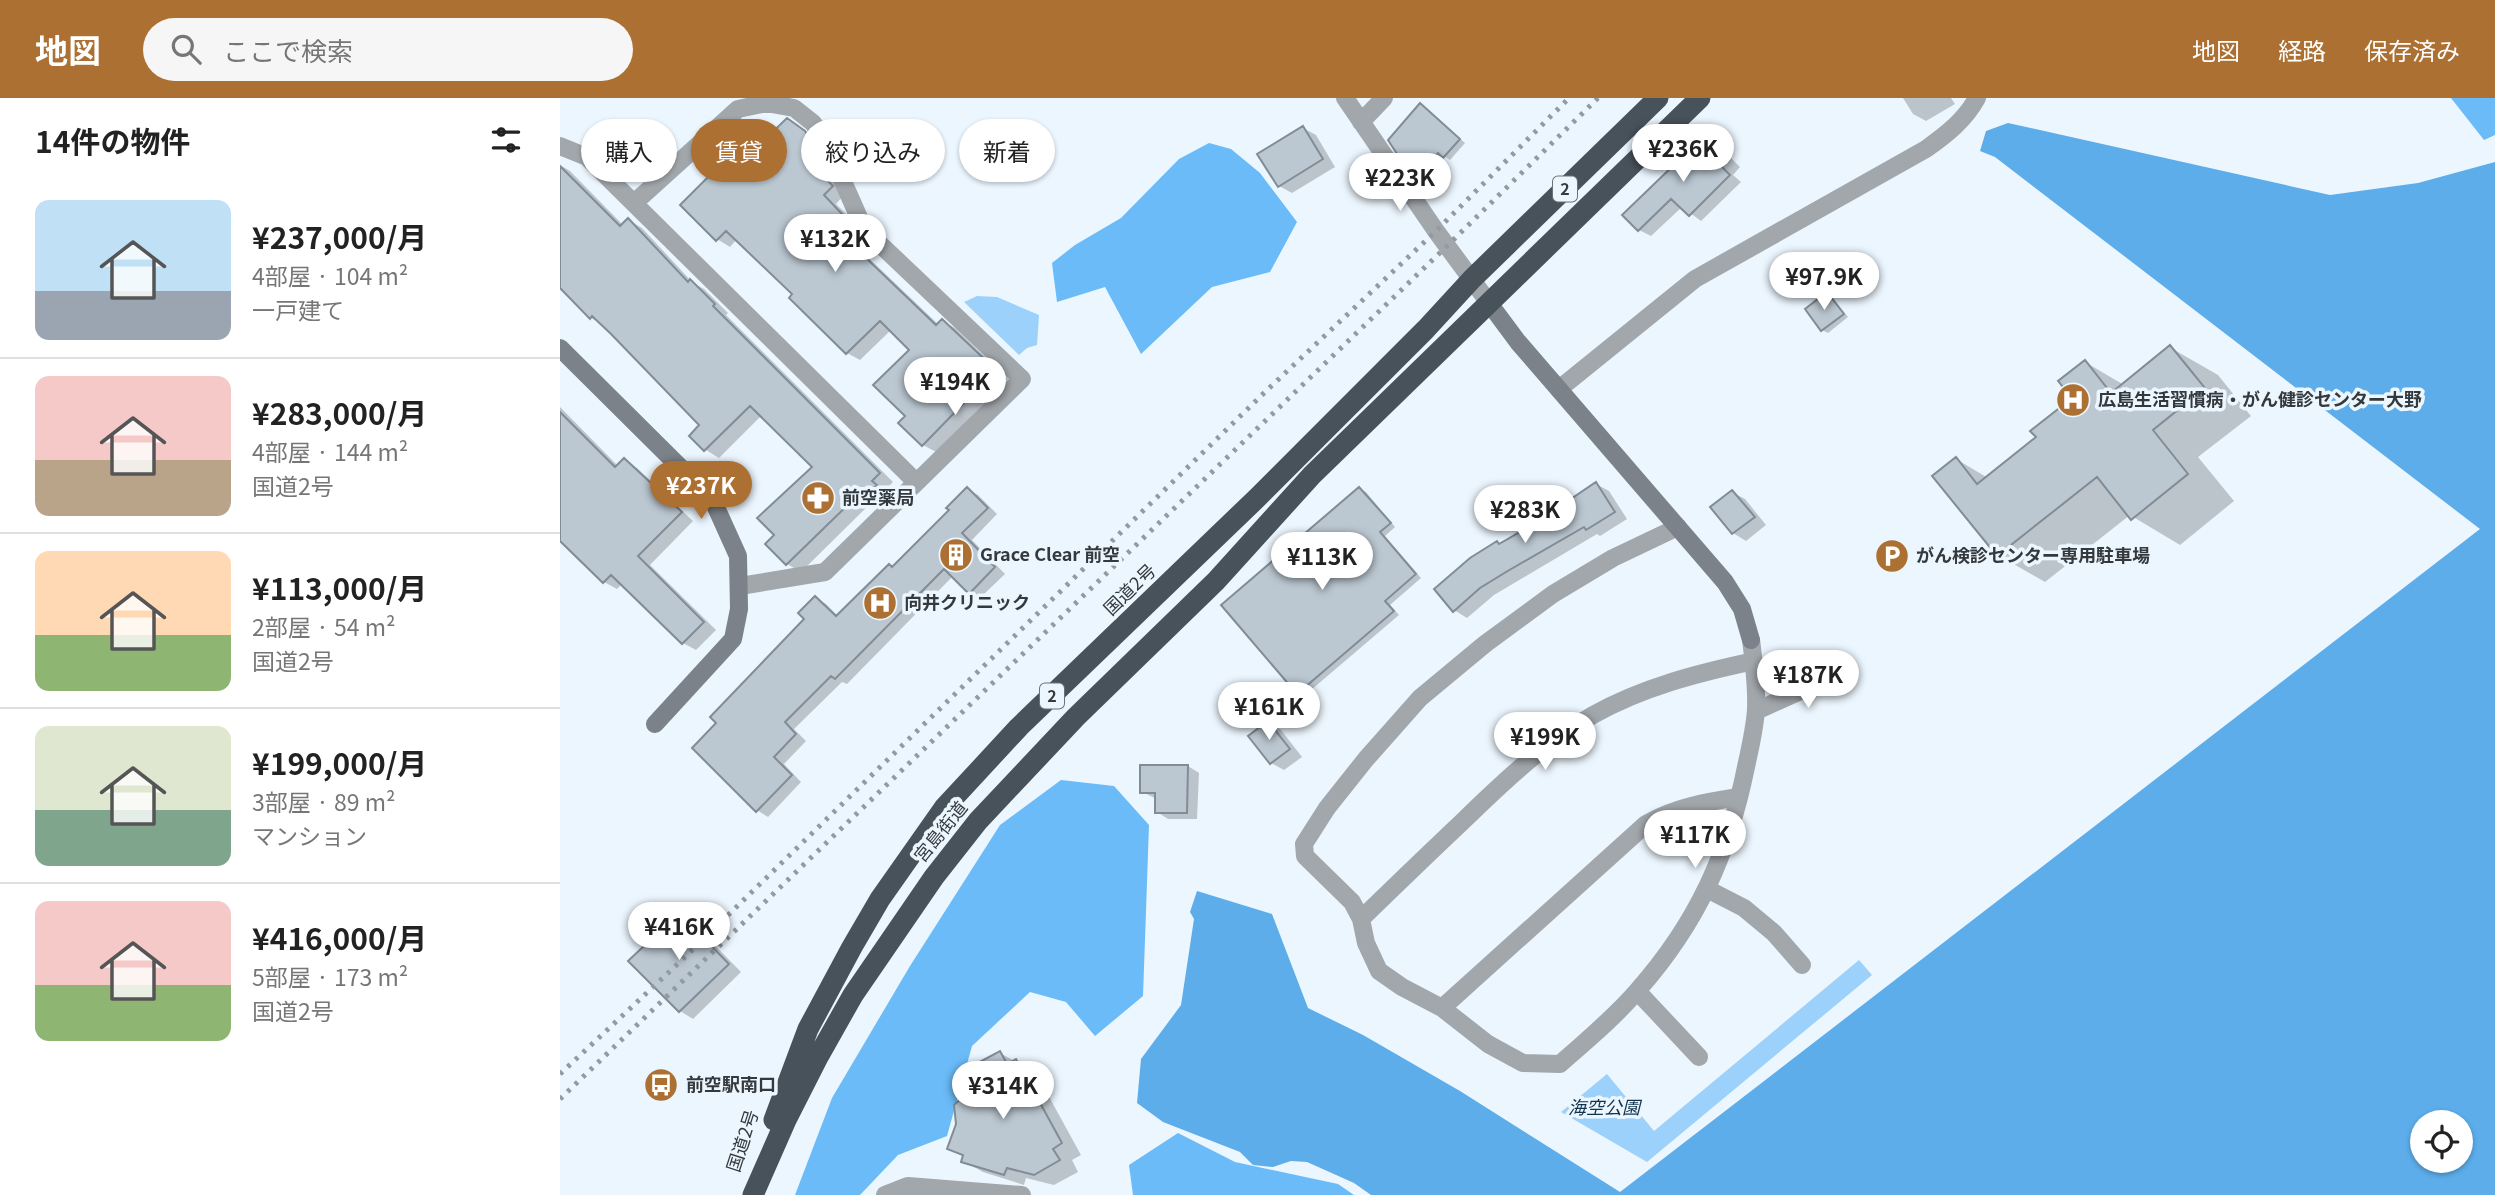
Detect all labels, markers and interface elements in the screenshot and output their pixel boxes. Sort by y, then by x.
search box [143,18,633,81]
text: 地図 [35,25,101,73]
icon: search [167,30,205,68]
text: ここで検索 [223,31,353,68]
text: 地図 [2192,32,2240,67]
text: 経路 [2278,32,2326,67]
text: 保存済み [2364,32,2460,67]
text: 14件の物件 [35,118,190,162]
chip: 購入 [581,119,677,182]
chip: 賃貸 [691,119,787,182]
chip: 絞り込み [801,119,945,182]
chip: 新着 [959,119,1055,182]
icon: filters [487,121,525,159]
pin: ¥236K [1634,125,1732,184]
text: ¥236K [1648,130,1718,164]
pin: ¥223K [1351,153,1449,213]
text: ¥223K [1365,159,1435,193]
road number: 2 [1553,176,1577,202]
text: ¥237,000/月 [252,214,427,258]
pin: ¥132K [786,214,884,274]
text: ¥132K [800,220,870,254]
icon: home [91,228,175,312]
pin: ¥97.9K [1767,252,1881,312]
text: 4部屋 · 104 m² [252,258,408,292]
text: ¥97.9K [1785,258,1863,292]
text: 一戸建て [252,292,344,326]
pin: ¥194K [906,358,1004,417]
text: ¥194K [920,363,990,397]
hospital icon: 広島生活習慣病・がん健診センター大野 [2054,381,2092,419]
place label: 広島生活習慣病・がん健診センター大野 [2098,385,2422,411]
text: ¥283,000/月 [252,390,427,434]
icon: home [91,404,175,488]
text: 4部屋 · 144 m² [252,434,408,468]
pin: ¥237K [652,462,750,521]
text: ¥237K [666,467,736,501]
text: 国道2号 [252,468,334,502]
pharmacy icon: 前空薬局 [799,479,837,517]
place label: 前空薬局 [842,483,914,509]
pin: ¥283K [1476,486,1574,545]
text: ¥283K [1490,491,1560,525]
pin: ¥113K [1273,532,1371,592]
building icon: Grace Clear 前空 [937,536,975,574]
parking icon: がん検診センター専用駐車場 [1873,537,1911,575]
text: ¥113K [1287,538,1357,572]
place label: Grace Clear 前空 [980,540,1120,566]
place label: がん検診センター専用駐車場 [1916,541,2150,567]
street label: 国道2号 [1097,557,1161,620]
text: ¥113,000/月 [252,565,427,609]
icon: home [91,579,175,663]
hospital icon: 向井クリニック [861,584,899,622]
place label: 向井クリニック [904,588,1030,614]
text: 2部屋 · 54 m² [252,609,395,643]
text: 国道2号 [252,643,334,677]
pin: ¥187K [1759,650,1857,710]
text: ¥187K [1773,656,1843,690]
pin: ¥161K [1220,682,1318,742]
road number: 2 [1040,684,1064,708]
text: ¥161K [1234,688,1304,722]
pin: ¥199K [1496,712,1594,772]
text: ¥199K [1510,718,1580,752]
text: ¥199,000/月 [252,740,427,784]
icon: home [91,754,175,838]
text: 3部屋 · 89 m² [252,784,395,818]
street label: 宮島街道 [907,795,972,867]
pin: ¥117K [1646,810,1744,870]
text: ¥117K [1660,816,1730,850]
text: マンション [252,818,367,852]
pin: ¥416K [630,902,728,962]
text: ¥416K [644,908,714,942]
text: ¥416,000/月 [252,915,427,959]
icon: home [91,929,175,1013]
text: 5部屋 · 173 m² [252,959,408,993]
text: 国道2号 [252,993,334,1027]
pin: ¥314K [954,1062,1052,1121]
bus stop icon: 前空駅南口 [642,1066,680,1104]
text: ¥314K [968,1067,1038,1101]
place label: 前空駅南口 [686,1070,776,1096]
park label: 海空公園 [1568,1093,1643,1119]
street label: 国道2号 [719,1106,763,1175]
map controls [2410,1110,2473,1173]
button: locate [2410,1110,2473,1173]

